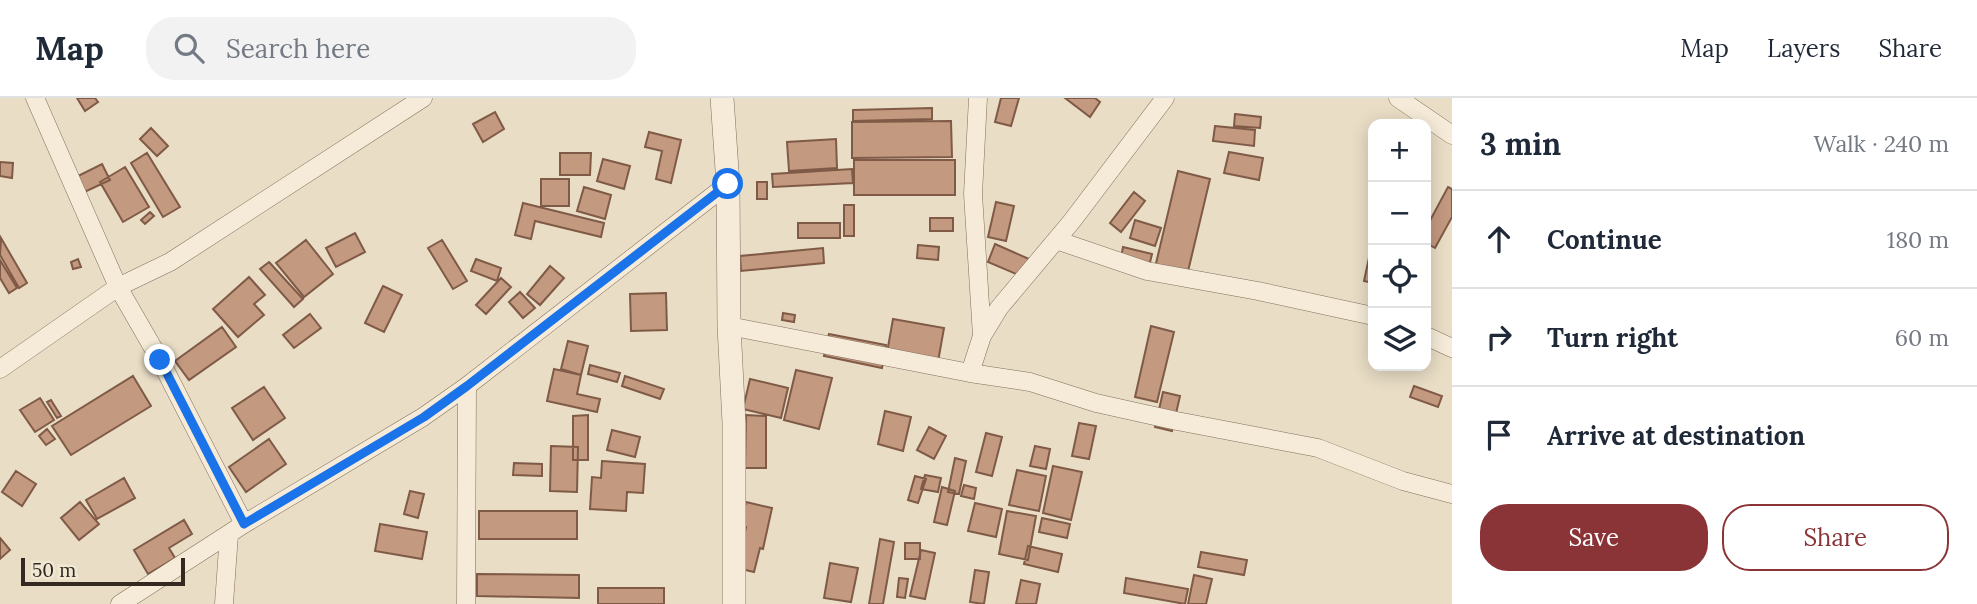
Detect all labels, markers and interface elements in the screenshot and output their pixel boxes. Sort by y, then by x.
search box [146,17,636,80]
text: Map [35,27,104,69]
icon: search [170,29,208,67]
text: Search here [226,32,370,65]
text: Map [1680,33,1729,64]
text: Layers [1767,33,1840,64]
text: Share [1878,33,1942,64]
map controls [1368,119,1431,371]
button: + [1368,119,1431,182]
text: 3 min [1480,125,1561,163]
text: Walk · 240 m [1813,129,1949,158]
route start [712,168,743,199]
button: − [1368,182,1431,245]
icon: ahead [1480,220,1518,258]
text: Continue [1547,223,1662,256]
text: 180 m [1887,225,1949,254]
button: locate [1368,245,1431,308]
button: layers [1368,308,1431,371]
icon: right [1480,318,1518,356]
text: Turn right [1547,321,1678,354]
text: 60 m [1895,323,1949,352]
route end [144,344,175,375]
icon: arrive [1480,416,1518,454]
text: Arrive at destination [1547,419,1805,452]
button: Save [1480,504,1708,571]
button: Share [1722,504,1949,571]
scale bar [21,555,186,587]
text: 50 m [32,558,76,582]

